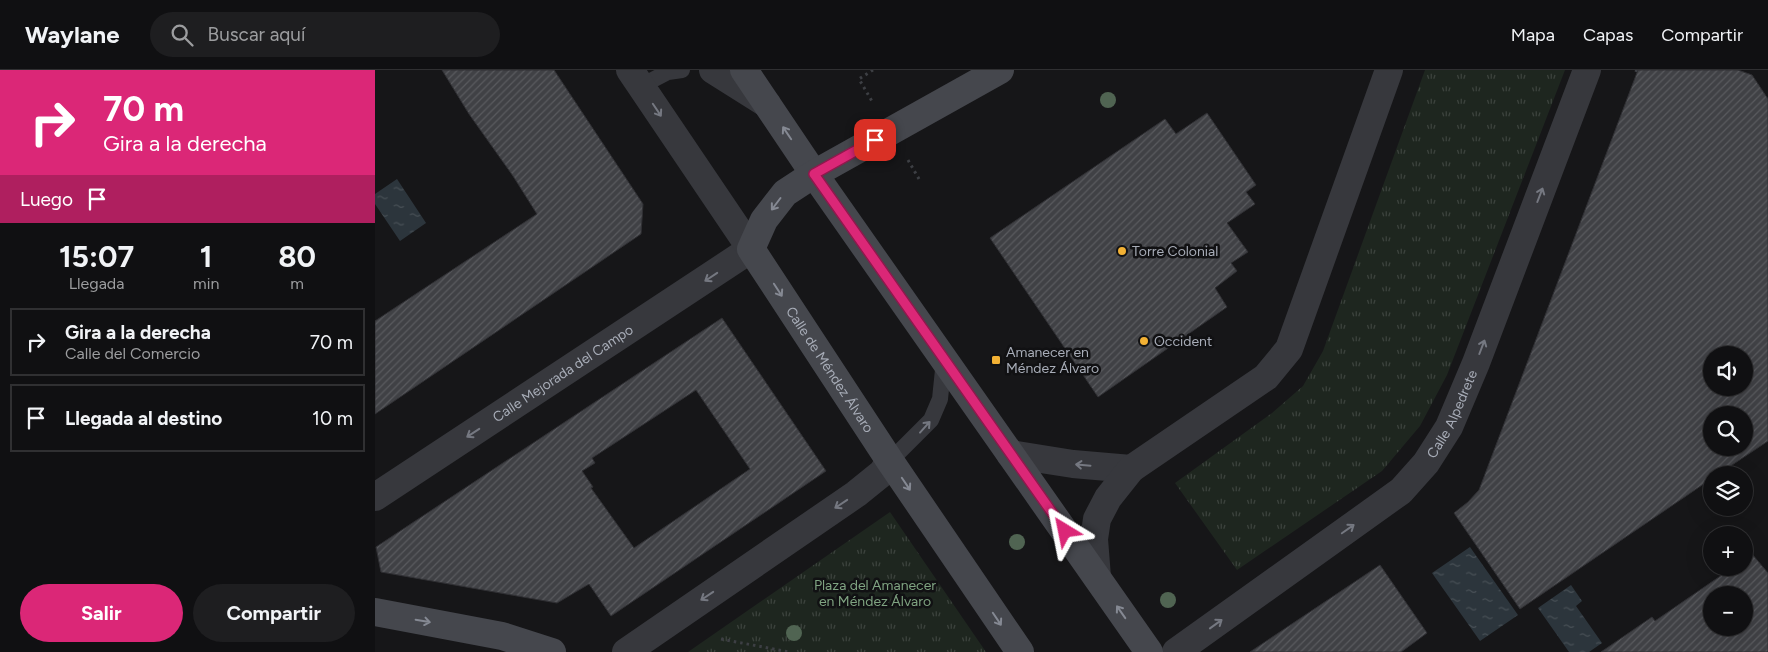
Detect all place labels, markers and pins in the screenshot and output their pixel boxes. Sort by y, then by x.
pin [854,119,896,161]
place label: Torre Colonial [1132,243,1218,260]
marker: Torre Colonial [1116,245,1128,257]
place label: Occident [1154,333,1212,350]
marker: Occident [1138,335,1150,347]
place label: Amanecer en Méndez Álvaro [1006,344,1099,377]
marker: Amanecer en Méndez Álvaro [990,354,1002,366]

